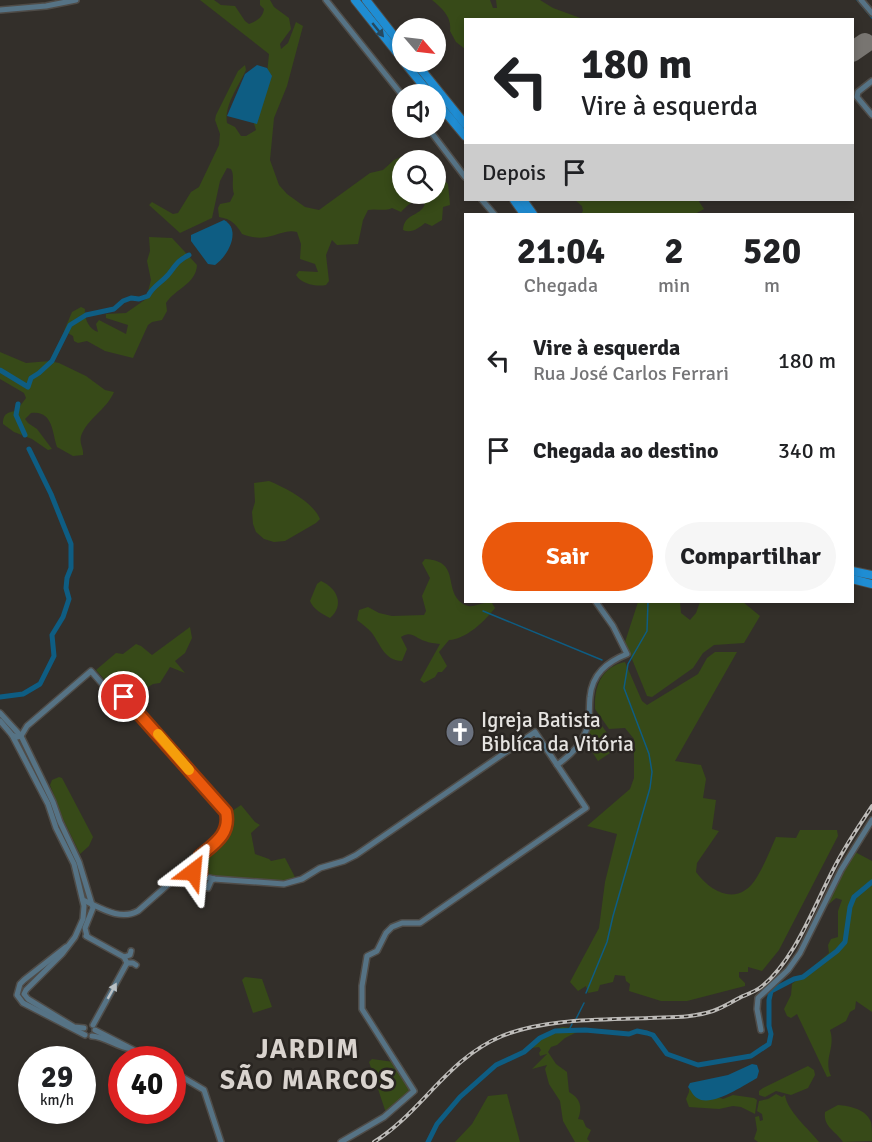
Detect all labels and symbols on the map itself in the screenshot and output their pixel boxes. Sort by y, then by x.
north arrow [392,18,446,72]
one-way arrow [372,22,384,37]
pin [98,671,149,722]
place label: Igreja Batista Biblíca da Vitória [481,707,634,757]
church icon: Igreja Batista Biblíca da Vitória [444,716,476,748]
position arrow [161,840,225,904]
one-way arrow [107,982,117,999]
district label: JARDIM SÃO MARCOS [220,1033,396,1097]
speed limit sign: 40 [108,1046,186,1124]

